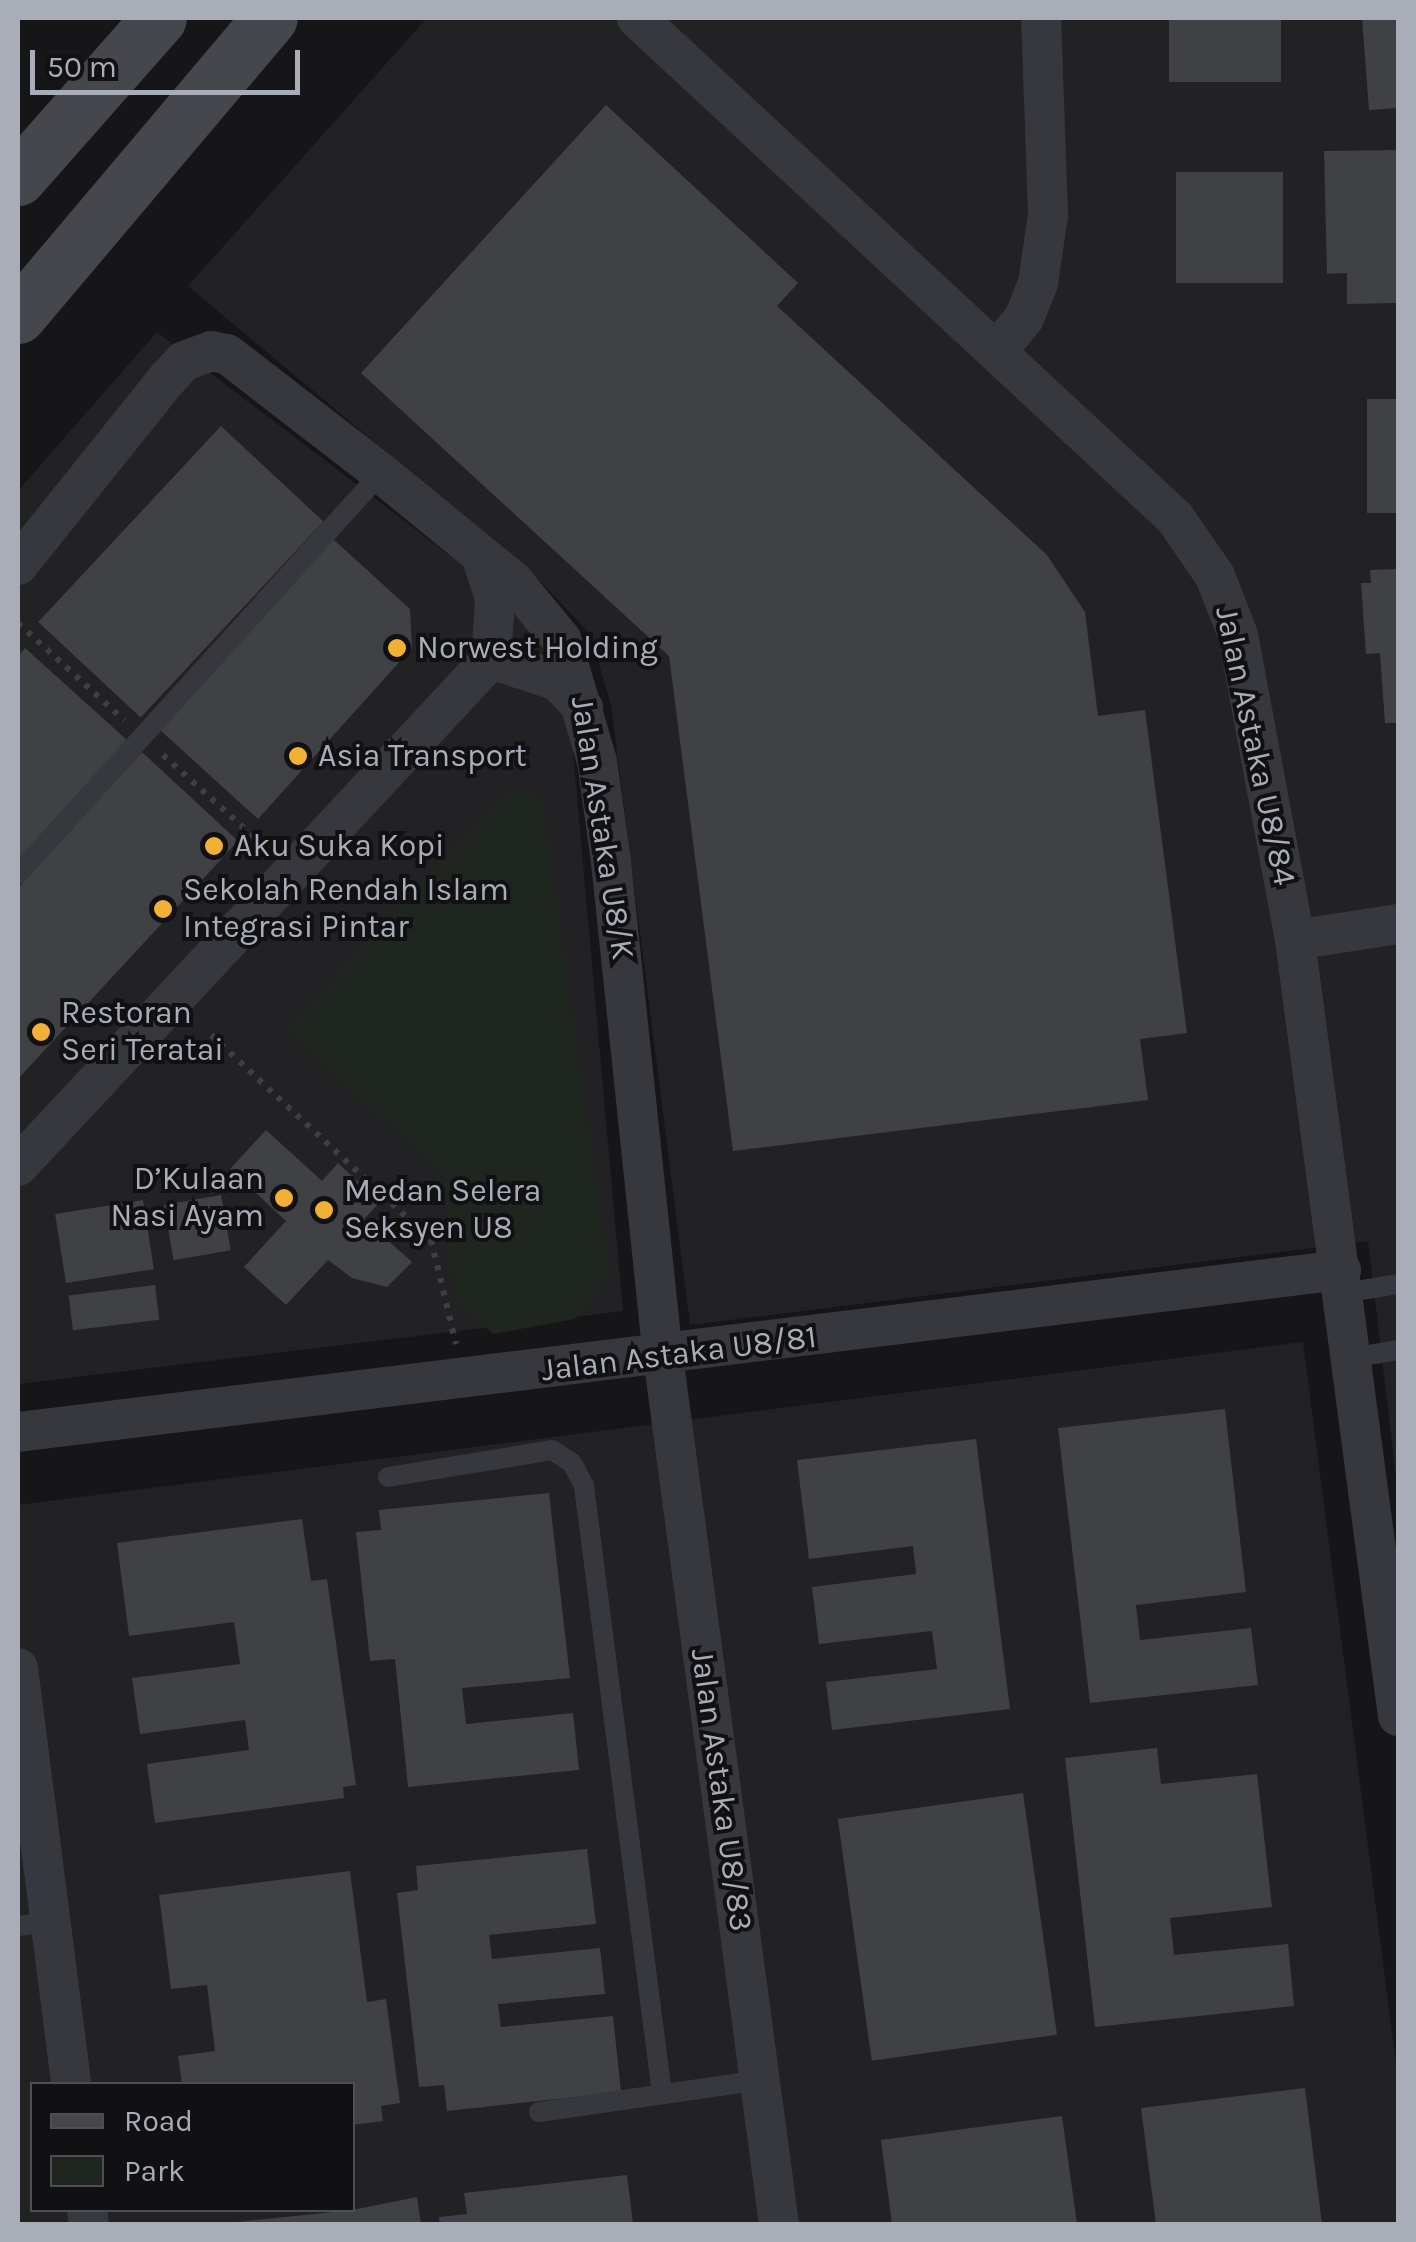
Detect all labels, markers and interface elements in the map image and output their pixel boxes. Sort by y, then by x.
scale bar [35,30,305,92]
text: 50 m [47,49,117,85]
street label: Jalan Astaka U8/84 [1207,603,1303,889]
place label: Norwest Holding [417,629,658,667]
marker: Norwest Holding [386,637,408,659]
street label: Jalan Astaka U8/K [562,694,642,962]
place label: Asia Transport [318,737,527,775]
marker: Asia Transport [287,745,309,767]
place label: Aku Suka Kopi [234,827,445,865]
marker: Aku Suka Kopi [203,835,225,857]
place label: Sekolah Rendah Islam Integrasi Pintar [183,872,509,947]
marker: Sekolah Rendah Islam Integrasi Pintar [152,898,174,920]
place label: Restoran Seri Teratai [61,995,224,1070]
marker: Restoran Seri Teratai [30,1021,52,1043]
place label: D’Kulaan Nasi Ayam [111,1161,264,1236]
place label: Medan Selera Seksyen U8 [344,1173,541,1248]
marker: D’Kulaan Nasi Ayam [273,1187,295,1209]
marker: Medan Selera Seksyen U8 [313,1199,335,1221]
street label: Jalan Astaka U8/81 [539,1318,819,1390]
street label: Jalan Astaka U8/83 [682,1646,760,1934]
legend [30,2082,355,2212]
text: Road [124,2103,193,2139]
text: Park [124,2153,185,2189]

